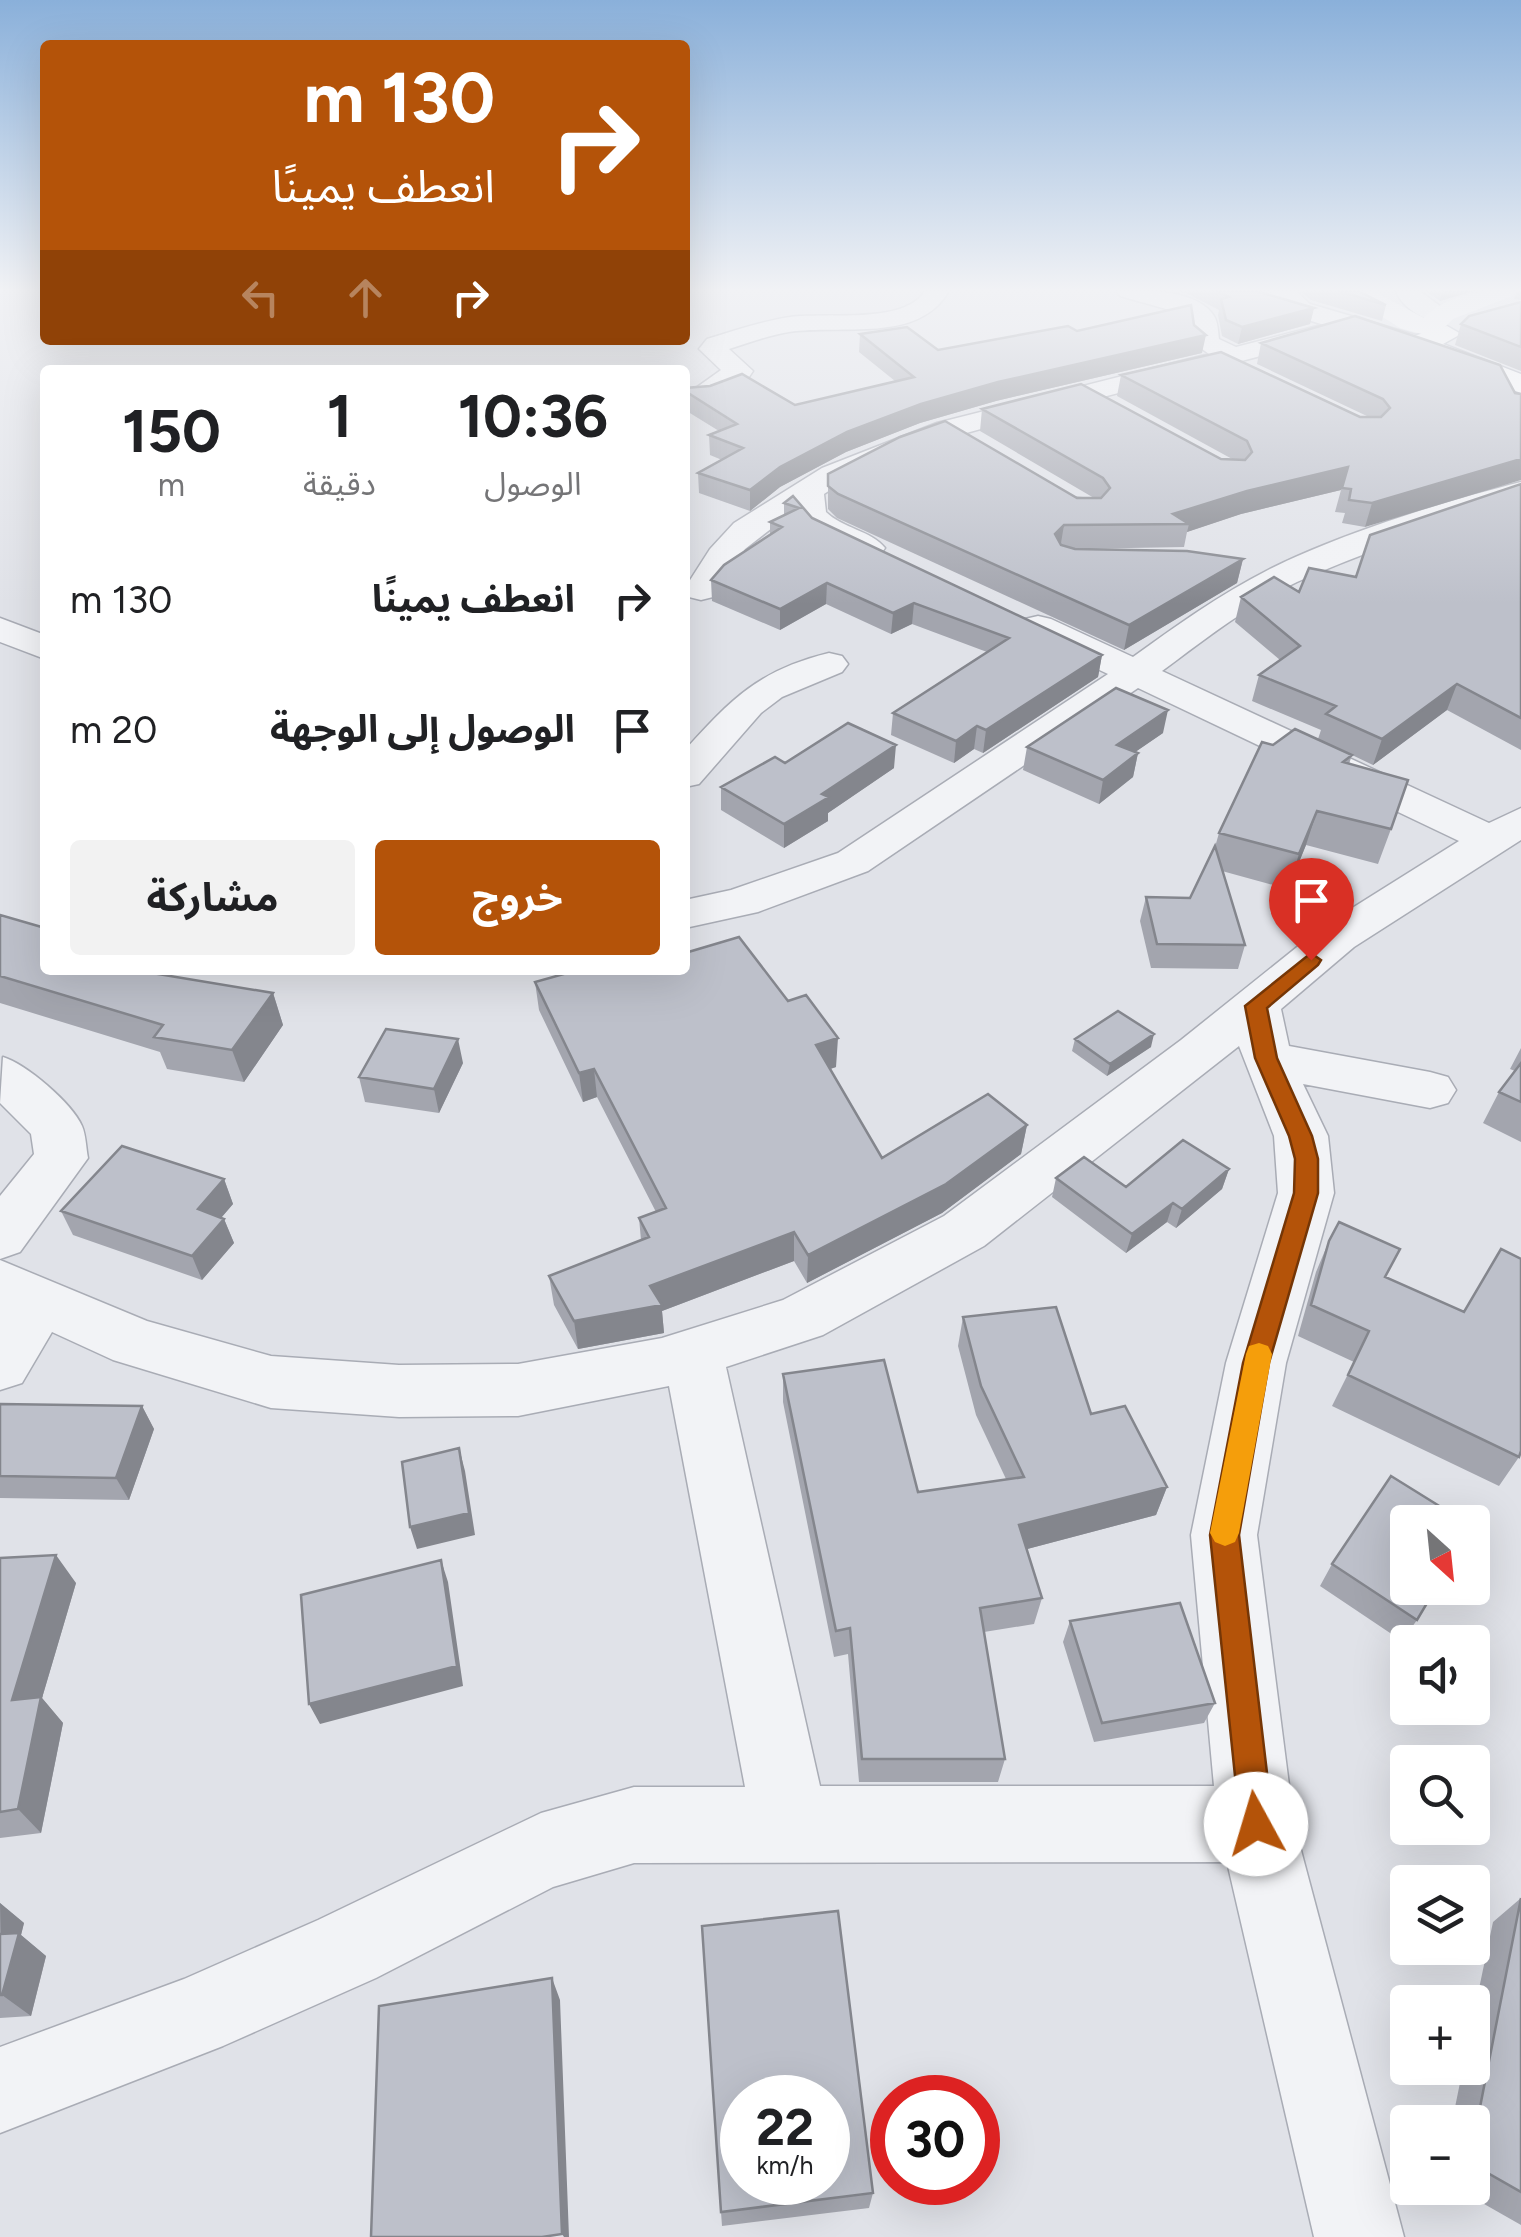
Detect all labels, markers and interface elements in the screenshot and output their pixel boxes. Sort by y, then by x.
text: 130 m [303,55,495,140]
icon: right [530,80,660,210]
text: انعطف يمينًا [271,159,495,213]
icon: left [233,270,288,325]
icon: ahead [338,270,393,325]
icon: right [443,270,498,325]
text: 1 [327,380,352,452]
text: 10:36 [458,380,608,452]
text: 150 [122,395,221,467]
text: دقيقة [303,465,376,503]
text: الوصول [484,465,582,503]
text: m [158,466,185,504]
icon: right [605,573,660,628]
text: انعطف يمينًا [372,576,575,622]
text: 130 m [70,577,172,623]
icon: arrive [605,703,660,758]
text: الوصول إلى الوجهة [270,706,575,752]
text: 20 m [70,707,157,753]
button: مشاركة [70,840,355,955]
button: خروج [375,840,660,955]
pin [1269,858,1354,961]
icon: arrive [1284,873,1339,928]
north arrow [1390,1505,1490,1605]
map controls [1390,1505,1490,2205]
button: sound [1390,1625,1490,1725]
button: search [1390,1745,1490,1845]
position arrow [1204,1772,1308,1876]
button: layers [1390,1865,1490,1965]
button: + [1390,1985,1490,2085]
speed limit sign: 30 [870,2075,1000,2205]
text: 22 [756,2097,814,2158]
button: − [1390,2105,1490,2205]
text: km/h [756,2150,814,2180]

